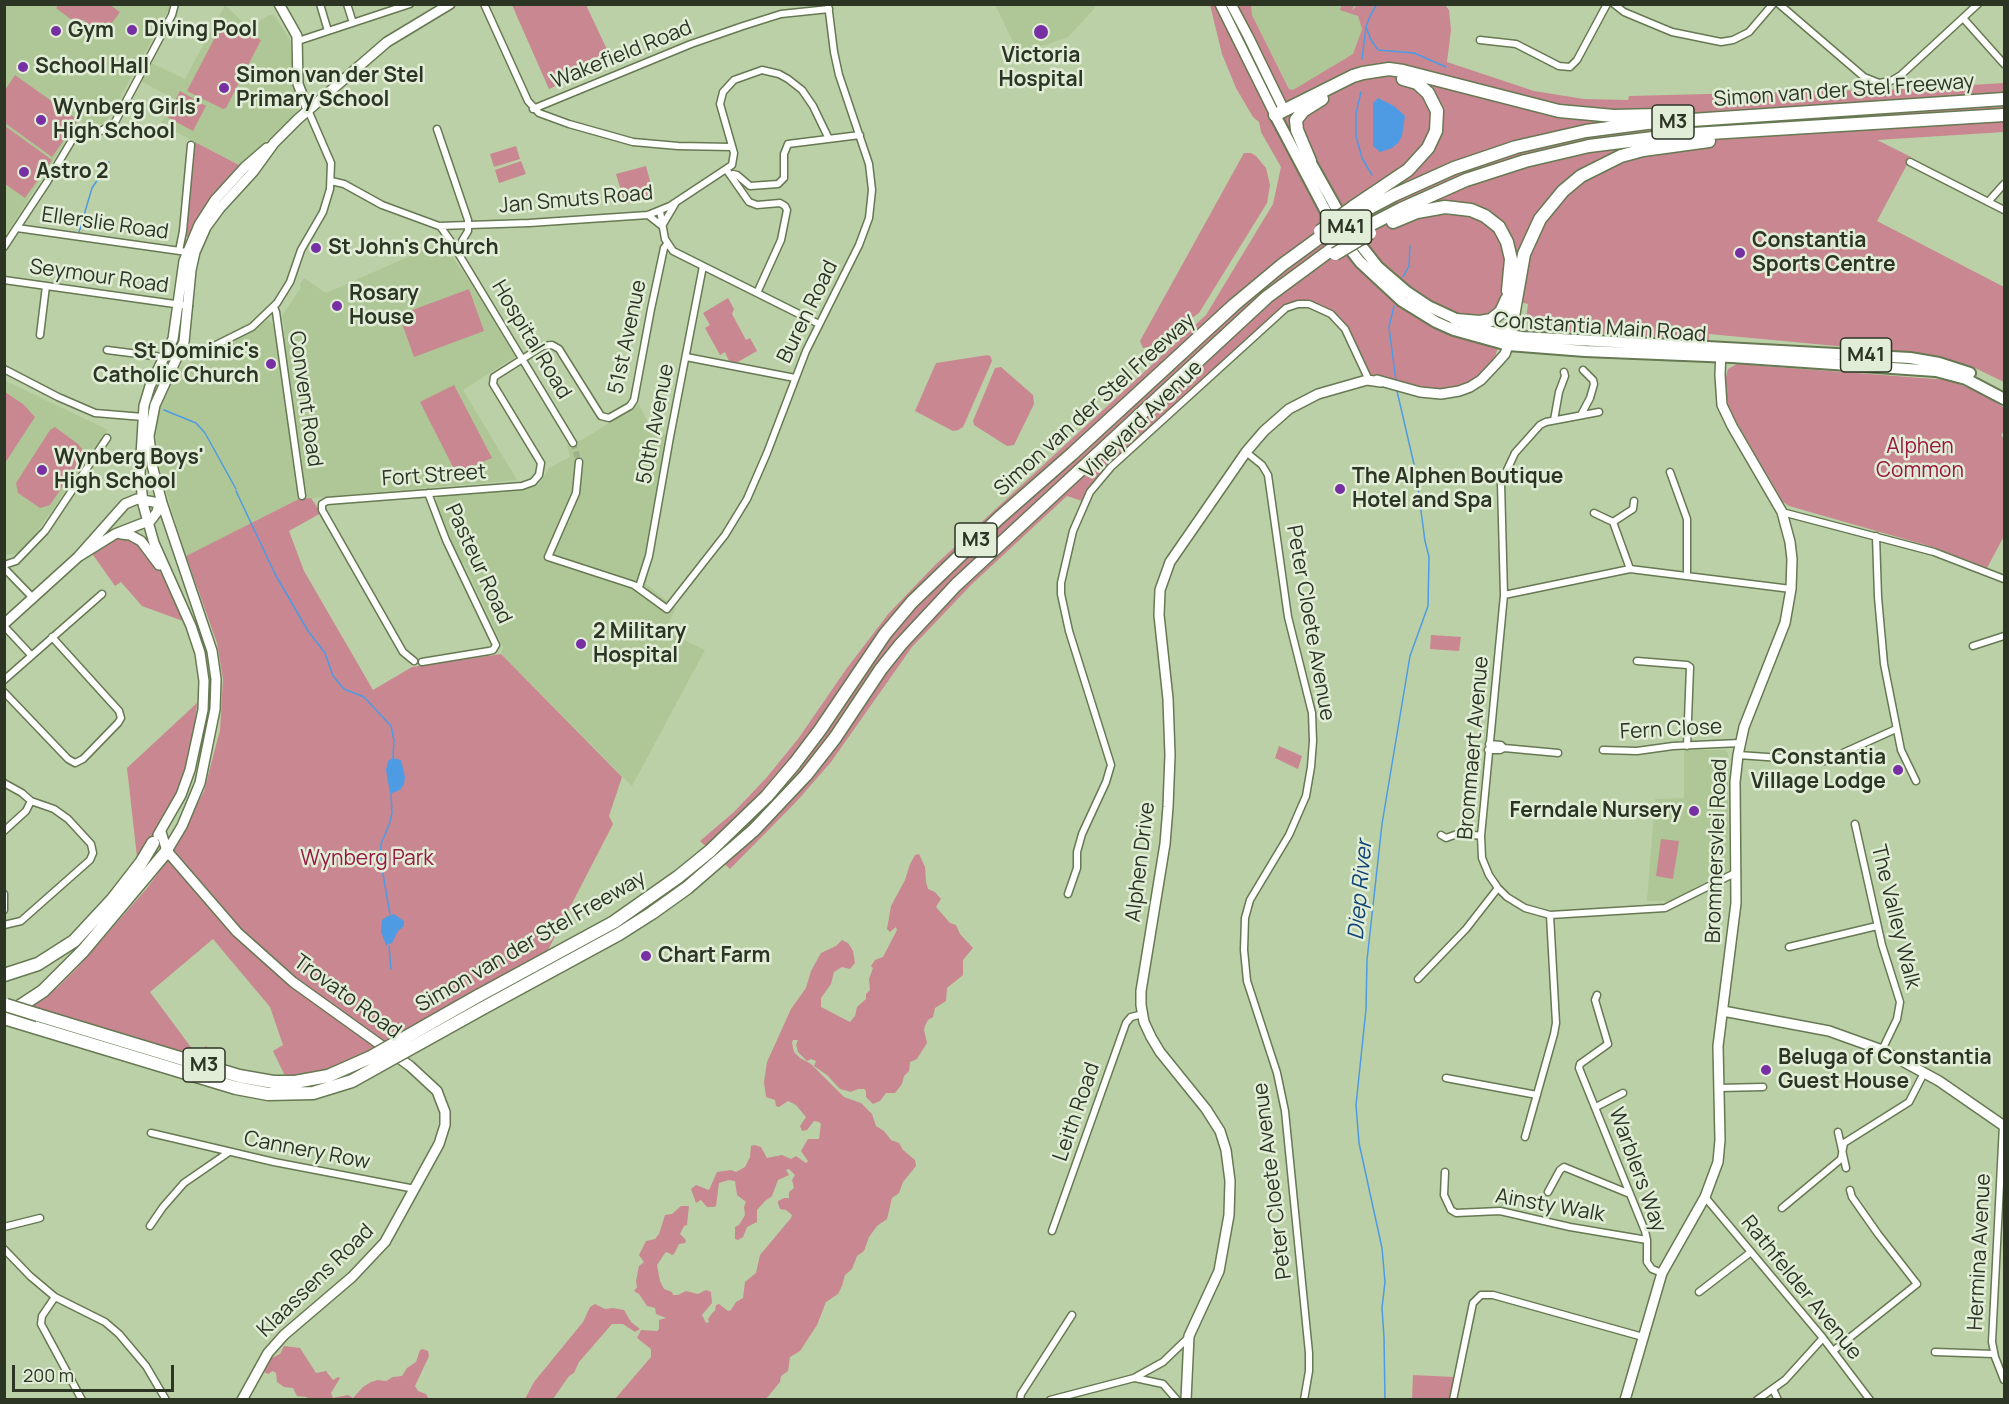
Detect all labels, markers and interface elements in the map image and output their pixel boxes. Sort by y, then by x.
street label: Wakefield Road [548,15,696,95]
place label: Diving Pool [144,17,257,43]
place label: Gym [68,18,114,44]
marker: Diving Pool [125,23,139,37]
marker: Victoria Hospital [1032,23,1050,41]
marker: Gym [49,24,63,38]
place label: Victoria Hospital [998,43,1084,93]
place label: School Hall [35,54,149,80]
marker: School Hall [16,60,30,74]
place label: Simon van der Stel Primary School [236,63,424,113]
street label: Simon van der Stel Freeway [1713,69,1975,113]
marker: Simon van der Stel Primary School [217,81,231,95]
place label: Wynberg Girls' High School [53,95,201,145]
road number: M3 [1652,105,1694,139]
marker: Wynberg Girls' High School [34,113,48,127]
place label: Astro 2 [36,159,108,185]
marker: Astro 2 [17,165,31,179]
street label: Jan Smuts Road [498,181,654,219]
street label: Ellerslie Road [40,203,170,245]
road number: M41 [1320,210,1372,244]
place label: Constantia Sports Centre [1752,228,1896,278]
place label: St John's Church [328,235,499,261]
marker: St John's Church [309,241,323,255]
marker: Constantia Sports Centre [1733,246,1747,260]
street label: Seymour Road [28,255,170,299]
street label: Buren Road [772,257,844,367]
street label: Hospital Road [486,276,576,404]
street label: 51st Avenue [604,278,652,396]
place label: Rosary House [349,281,419,331]
marker: Rosary House [330,299,344,313]
street label: Simon van der Stel Freeway [989,308,1201,502]
street label: Constantia Main Road [1493,308,1707,348]
street label: Convent Road [283,329,327,469]
road number: M41 [1840,338,1892,372]
place label: St Dominic's Catholic Church [93,339,259,389]
street label: Vineyard Avenue [1076,355,1208,485]
marker: St Dominic's Catholic Church [264,357,278,371]
street label: 50th Avenue [632,362,680,486]
park label: Alphen Common [1876,434,1964,484]
place label: Wynberg Boys' High School [54,445,204,495]
street label: Fort Street [381,460,487,492]
marker: Wynberg Boys' High School [35,463,49,477]
place label: The Alphen Boutique Hotel and Spa [1352,464,1564,514]
marker: The Alphen Boutique Hotel and Spa [1333,482,1347,496]
street label: Pasteur Road [439,500,517,628]
road number: M3 [955,523,997,557]
street label: Peter Cloete Avenue [1280,523,1340,723]
place label: 2 Military Hospital [593,619,686,669]
marker: 2 Military Hospital [574,637,588,651]
street label: Brommaert Avenue [1453,655,1495,841]
street label: Fern Close [1619,715,1723,745]
place label: Constantia Village Lodge [1751,745,1886,795]
street label: Brommersvlei Road [1701,758,1733,944]
marker: Constantia Village Lodge [1891,763,1905,777]
place label: Ferndale Nursery [1510,798,1682,824]
street label: Alphen Drive [1121,800,1161,924]
marker: Ferndale Nursery [1687,804,1701,818]
water label: Diep River [1343,839,1379,941]
street label: The Valley Walk [1865,842,1925,992]
park label: Wynberg Park [300,846,434,872]
street label: Simon van der Stel Freeway [411,866,651,1018]
place label: Chart Farm [658,943,770,969]
marker: Chart Farm [639,949,653,963]
street label: Trovato Road [288,950,406,1044]
place label: Beluga of Constantia Guest House [1778,1045,1992,1095]
road number: M3 [183,1048,225,1082]
street label: Leith Road [1048,1059,1106,1165]
marker: Beluga of Constantia Guest House [1759,1063,1773,1077]
street label: Peter Cloete Avenue [1248,1081,1298,1281]
street label: Warblers Way [1603,1104,1671,1236]
street label: Cannery Row [242,1126,372,1176]
street label: Hermina Avenue [1963,1173,1997,1331]
street label: Ainsty Walk [1493,1184,1607,1228]
street label: Rathfelder Avenue [1735,1211,1867,1365]
street label: Klaassens Road [253,1219,379,1343]
scale bar [15,1353,177,1391]
text: 200 m [23,1363,74,1387]

